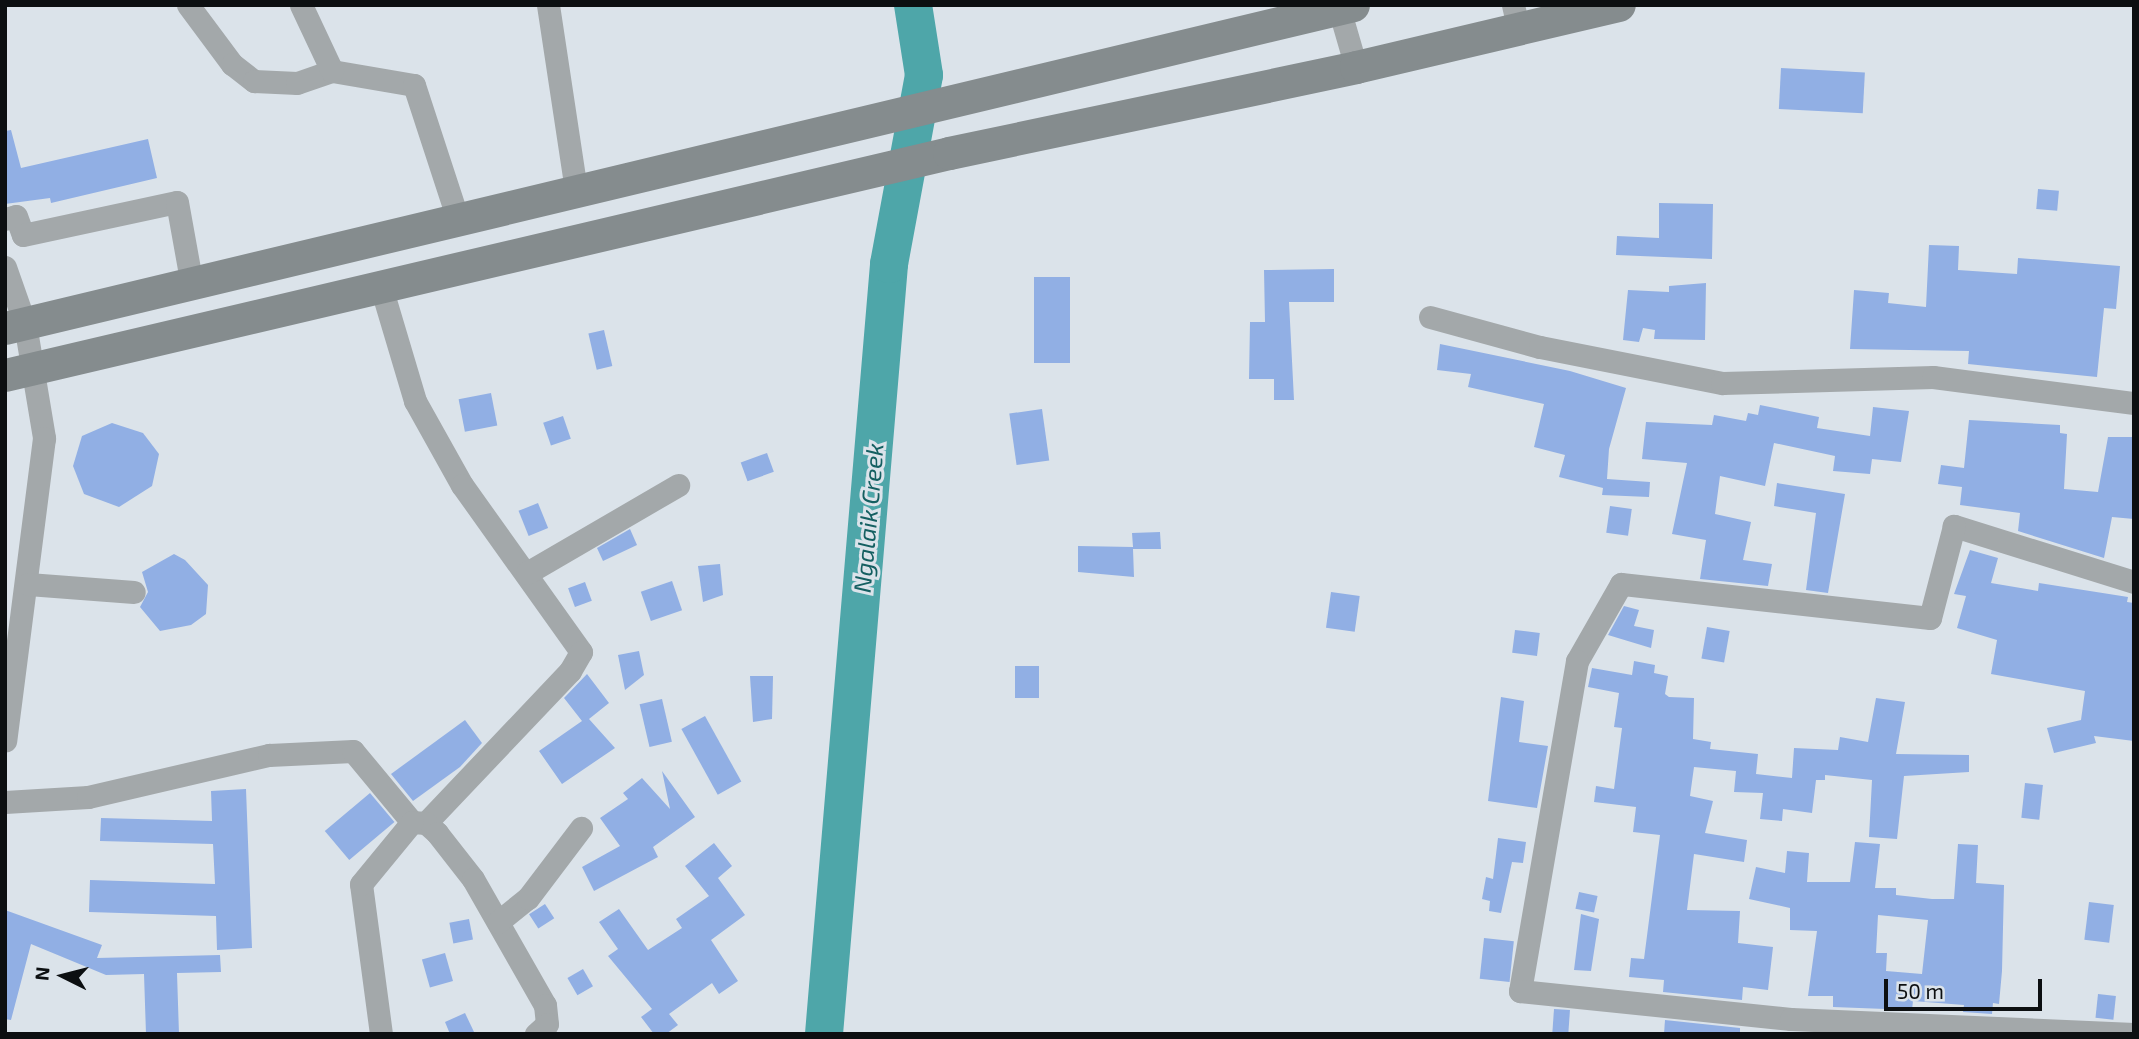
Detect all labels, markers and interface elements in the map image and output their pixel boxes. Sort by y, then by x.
water label: Ngalaik Creek [847,442,889,594]
north arrow [28,941,98,1011]
scale bar [1887,965,2044,1009]
text: N [29,966,54,982]
text: 50 m [1897,978,1944,1003]

